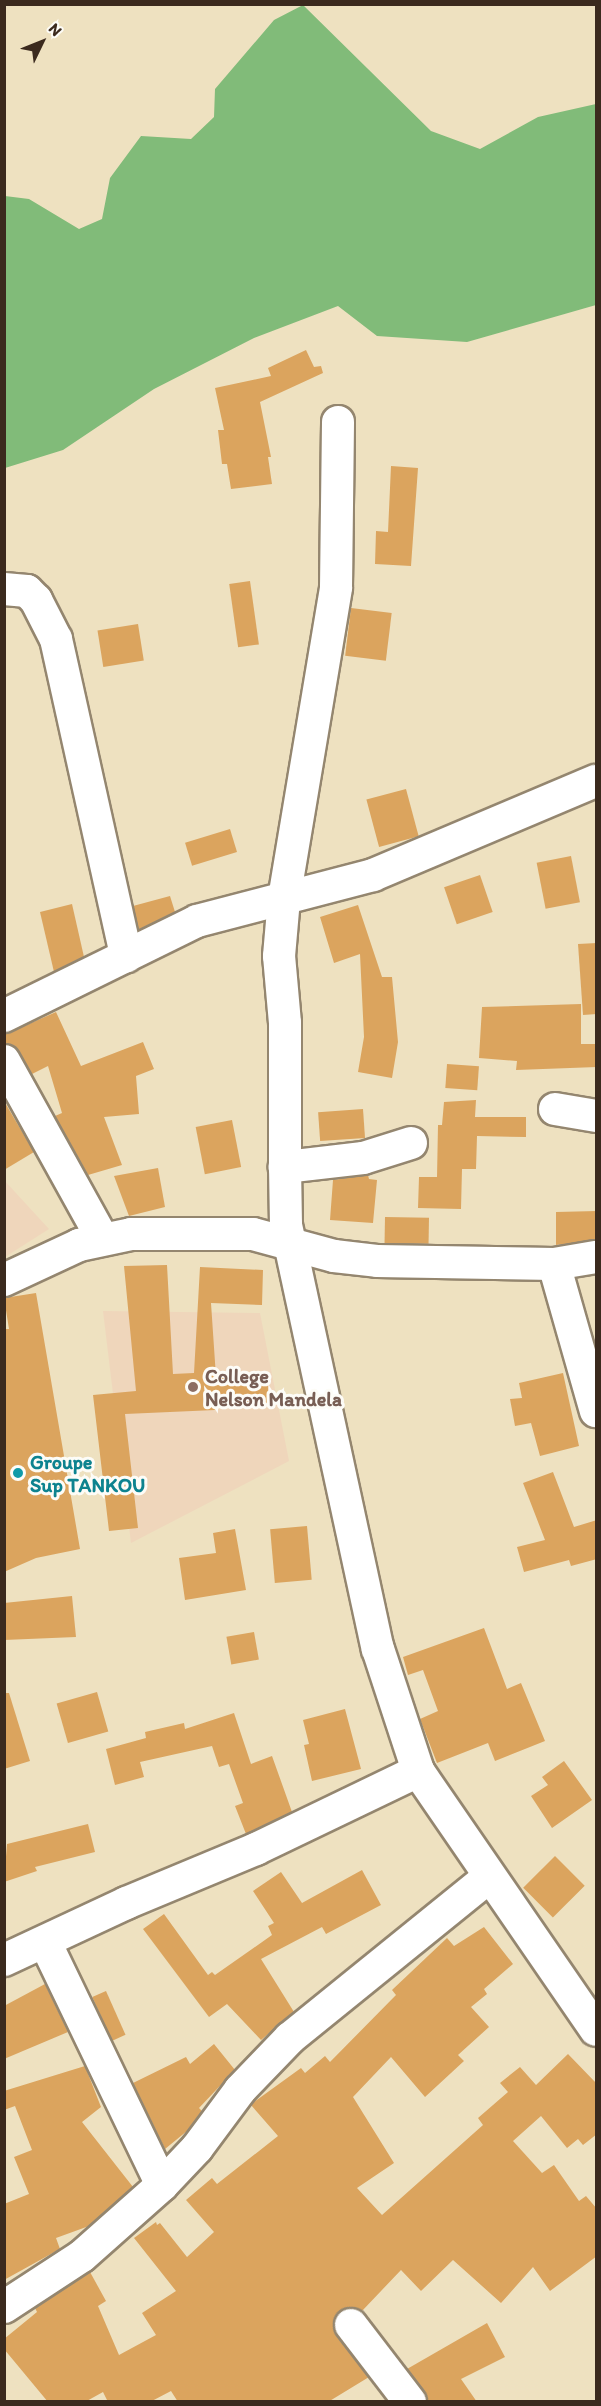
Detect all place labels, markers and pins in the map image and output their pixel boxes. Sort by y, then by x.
place label: College Nelson Mandela [205,1364,342,1411]
marker: College Nelson Mandela [186,1380,200,1394]
place label: Groupe Sup TANKOU [30,1450,144,1497]
marker: Groupe Sup TANKOU [11,1466,25,1480]

